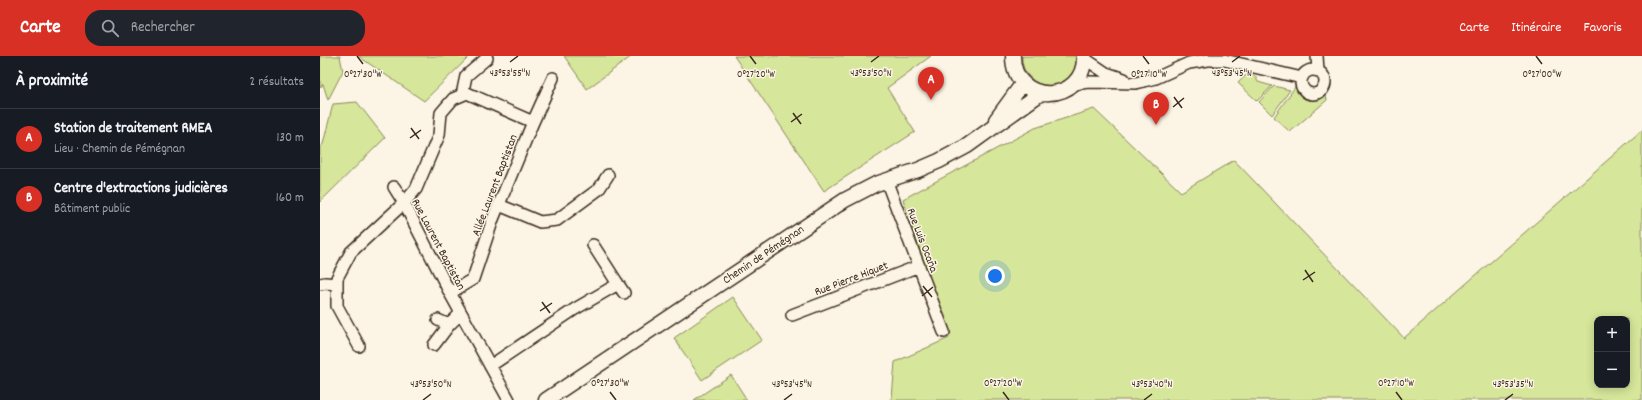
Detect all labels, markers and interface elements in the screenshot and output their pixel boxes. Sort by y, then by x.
search box [85,10,365,46]
text: Carte [20,15,61,42]
icon: search [99,17,121,39]
text: Rechercher [131,17,195,39]
text: Carte [1459,18,1489,38]
text: Itinéraire [1511,18,1561,38]
text: Favoris [1583,18,1622,38]
text: 43°53'55"N [490,67,530,81]
text: 43°53'50"N [850,67,892,81]
pin: A [918,67,944,100]
text: 43°53'45"N [1212,67,1252,81]
text: 0°27'30"W [344,68,382,82]
text: 0°27'20"W [737,68,775,82]
text: 0°27'10"W [1131,68,1167,82]
text: 0°27'00"W [1522,68,1562,82]
text: À proximité [16,70,88,94]
text: 2 résultats [250,73,304,92]
pin: B [1143,92,1169,125]
text: Station de traitement RMEA [54,118,213,140]
text: A [25,129,33,148]
text: 130 m [276,129,304,148]
street label: Allée Laurent Baptistan [468,132,523,239]
text: Lieu · Chemin de Pémégnan [54,140,185,159]
text: Centre d'extractions judicières [54,178,228,200]
text: B [26,189,32,208]
text: 160 m [276,189,304,208]
street label: Rue Laurent Baptistan [406,196,469,294]
text: Bâtiment public [54,200,130,219]
street label: Rue Luis Ocaña [902,206,942,275]
street label: Chemin de Pémégnan [720,221,808,289]
street label: Rue Pierre Hiquet [812,257,891,301]
your location [985,266,1005,286]
map controls [1594,316,1630,388]
button: + [1594,316,1630,352]
button: − [1594,352,1630,388]
text: 0°27'30"W [591,377,629,391]
text: 0°27'20"W [984,377,1022,391]
text: 0°27'10"W [1378,377,1414,391]
text: 43°53'50"N [410,378,452,392]
text: 43°53'45"N [772,378,812,392]
text: 43°53'40"N [1132,378,1173,392]
text: 43°53'35"N [1493,378,1533,392]

